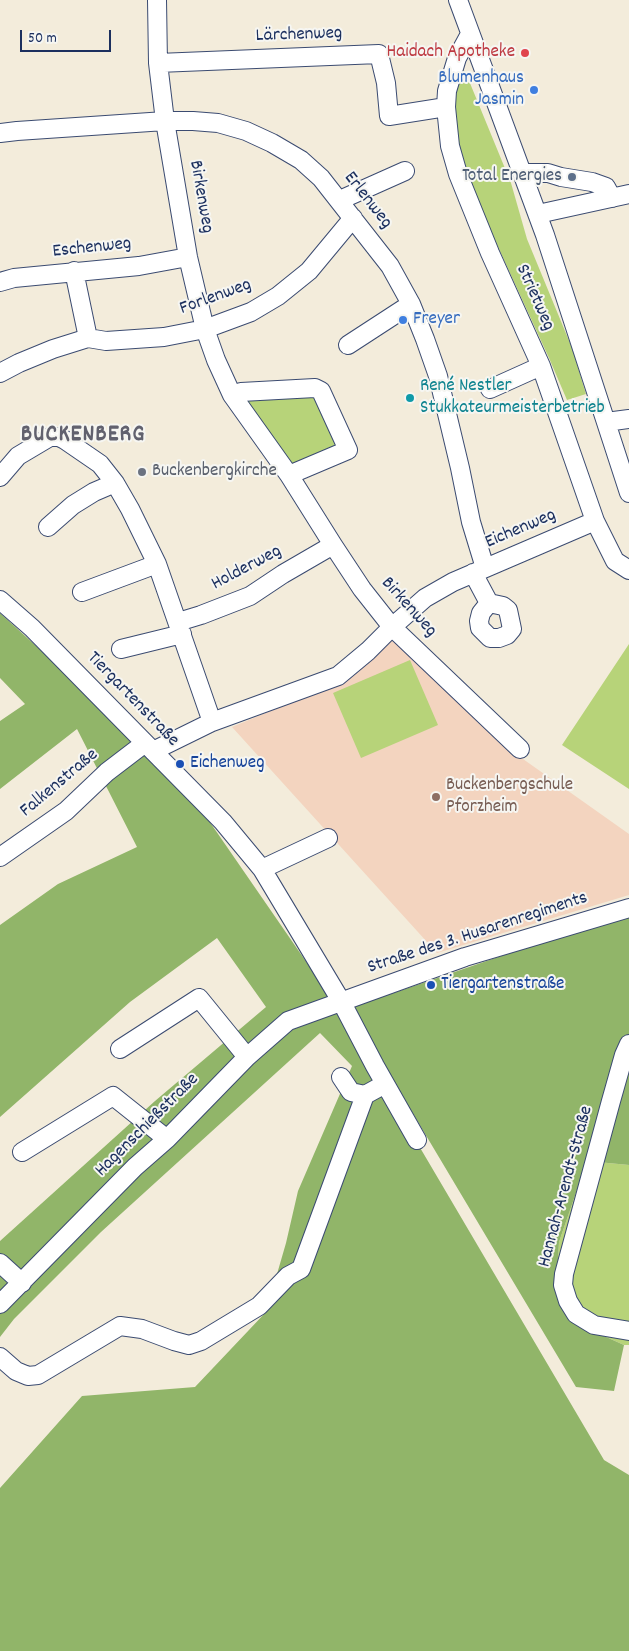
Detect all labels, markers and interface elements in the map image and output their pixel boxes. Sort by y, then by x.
scale bar [22,20,114,52]
street label: Lärchenweg [255,23,343,49]
text: 50 m [28,28,57,50]
place label: Haidach Apotheke [387,42,515,64]
marker: Haidach Apotheke [519,47,531,59]
place label: Blumenhaus Jasmin [438,68,524,112]
marker: Blumenhaus Jasmin [528,84,540,96]
street label: Birkenweg [182,159,218,235]
place label: Total Energies [462,166,562,188]
street label: Erlenweg [338,168,396,234]
marker: Total Energies [566,171,578,183]
street label: Eschenweg [52,234,132,264]
street label: Strietweg [509,261,559,335]
street label: Forlenweg [177,275,255,321]
place label: Freyer [413,309,460,331]
marker: Freyer [397,314,409,326]
place label: René Nestler Stukkateurmeisterbetrieb [420,376,605,420]
marker: René Nestler Stukkateurmeisterbetrieb [404,392,416,404]
district label: BUCKENBERG [19,423,147,451]
place label: Buckenbergkirche [152,461,277,483]
marker: Buckenbergkirche [136,466,148,478]
street label: Eichenweg [482,505,560,555]
street label: Holderweg [208,541,286,597]
street label: Birkenweg [375,573,441,643]
street label: Tiergartenstraße [81,648,183,752]
street label: Falkenstraße [16,745,104,823]
place label: Eichenweg [190,753,264,775]
marker: Eichenweg [174,758,186,770]
place label: Buckenbergschule Pforzheim [446,775,573,819]
marker: Buckenbergschule Pforzheim [430,791,442,803]
street label: Straße des 3. Husarenregiments [365,888,591,980]
place label: Tiergartenstraße [441,974,564,996]
marker: Tiergartenstraße [425,979,437,991]
street label: Hagenschießstraße [91,1069,205,1183]
street label: Hannah-Arendt-Straße [535,1104,599,1270]

